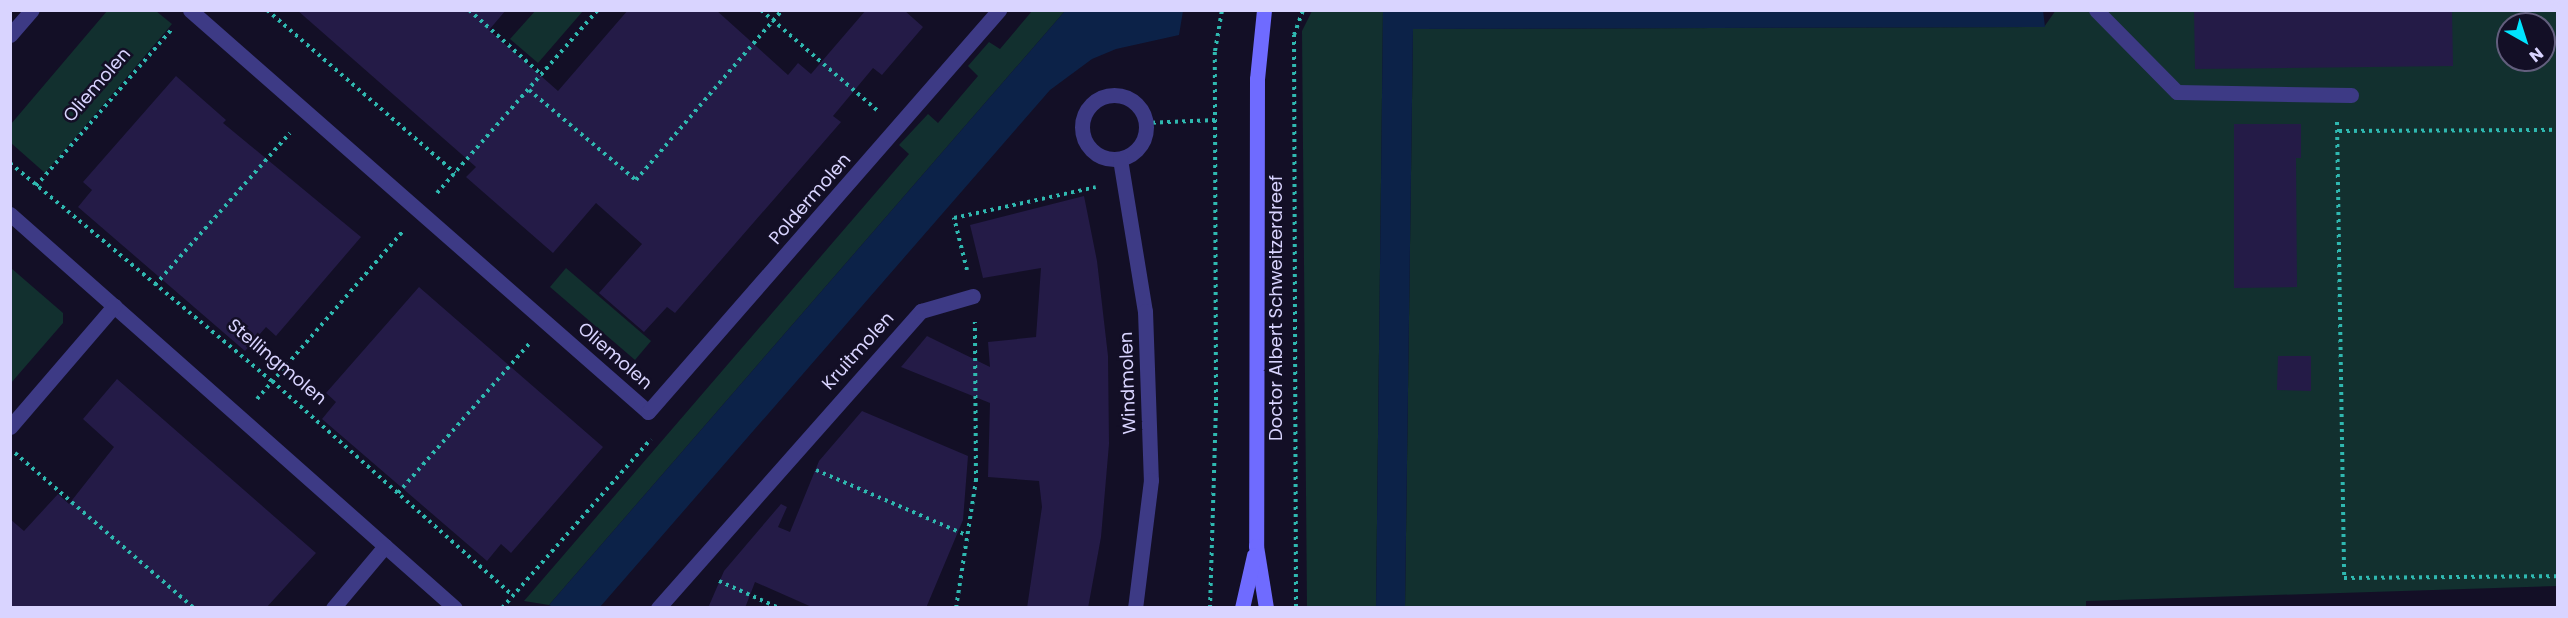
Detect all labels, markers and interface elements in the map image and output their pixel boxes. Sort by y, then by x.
north arrow [2496,12,2556,72]
text: N [2524,42,2548,68]
street label: Oliemolen [59,43,135,127]
street label: Poldermolen [765,149,855,249]
street label: Doctor Albert Schweitzerdreef [1265,175,1287,441]
street label: Kruitmolen [817,308,899,394]
street label: Stellingmolen [223,314,331,410]
street label: Oliemolen [573,318,657,394]
street label: Windmolen [1115,331,1141,435]

